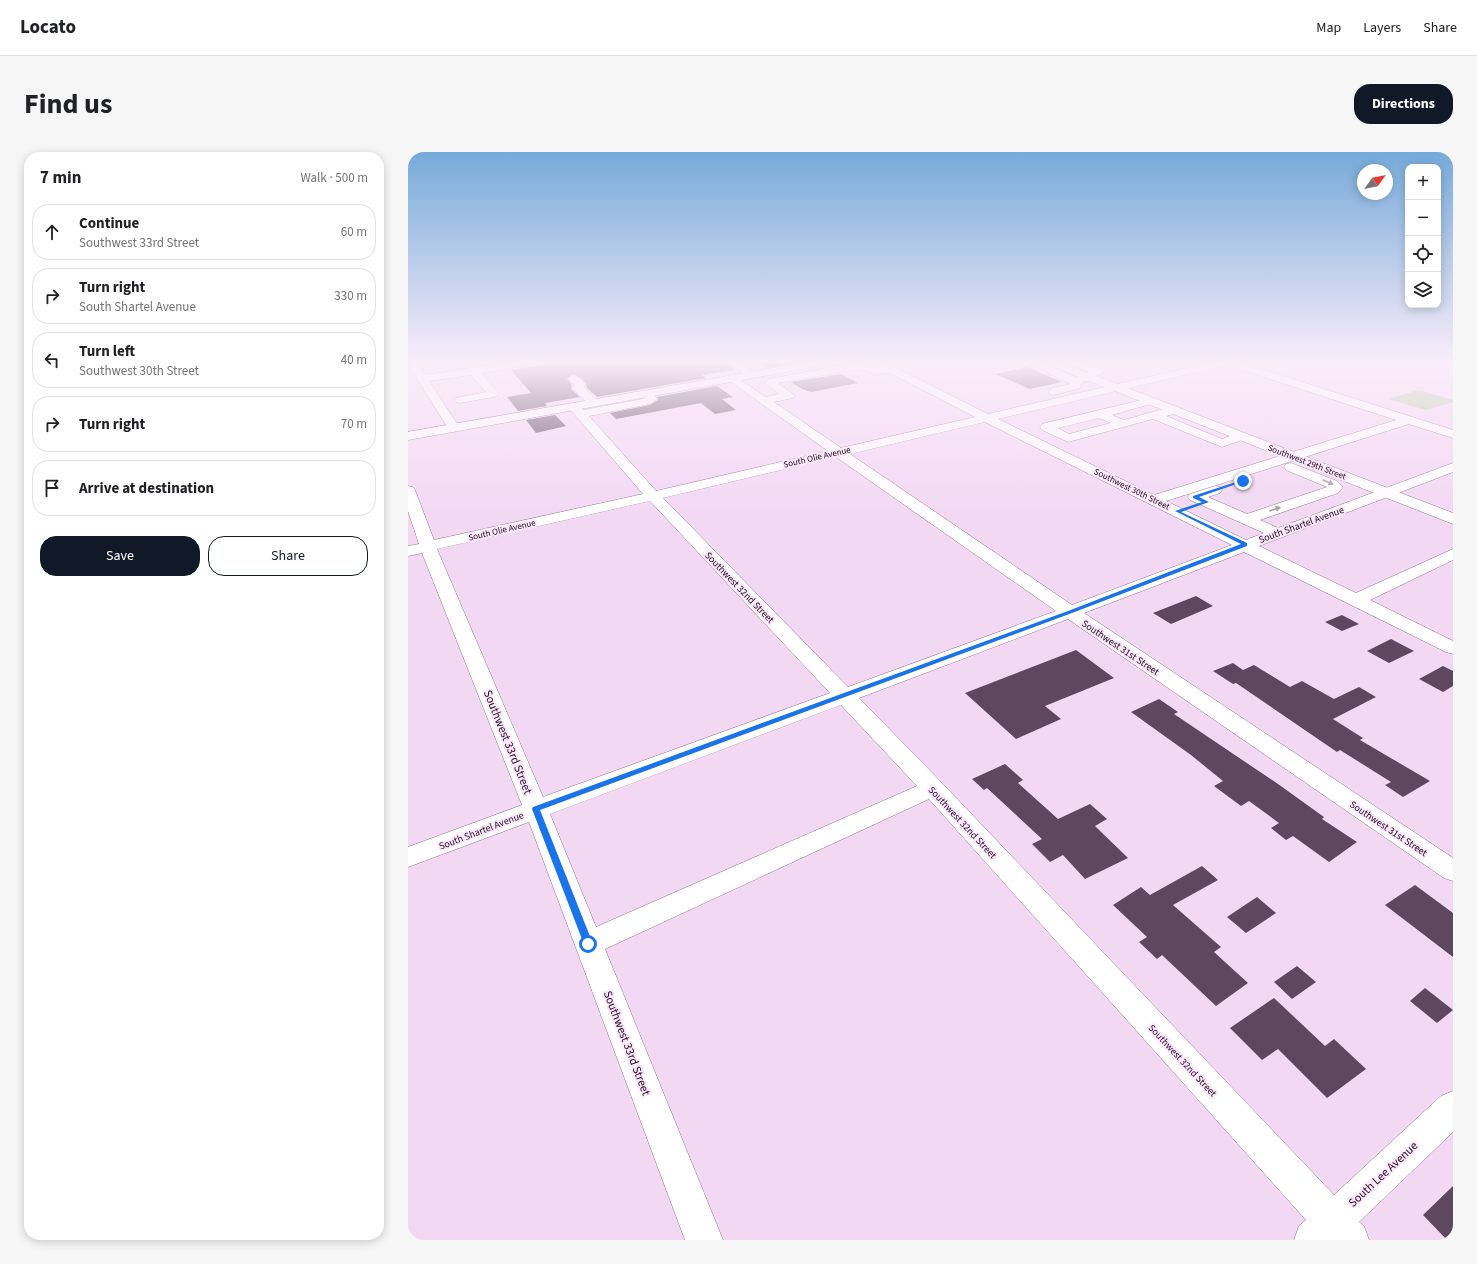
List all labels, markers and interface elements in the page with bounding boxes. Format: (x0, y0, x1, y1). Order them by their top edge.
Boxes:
text: Locato (20, 14, 76, 41)
text: Map (1316, 18, 1341, 38)
text: Layers (1363, 18, 1401, 38)
text: Share (1423, 18, 1457, 38)
text: Find us (24, 84, 112, 124)
button: Directions (1354, 84, 1453, 124)
north arrow (1357, 164, 1393, 200)
map controls (1405, 164, 1441, 308)
button: + (1405, 164, 1441, 200)
text: 7 min (40, 166, 81, 190)
text: Walk · 500 m (300, 169, 368, 187)
button: − (1405, 200, 1441, 236)
text: Continue (79, 213, 139, 234)
icon: ahead (41, 221, 63, 243)
text: 60 m (341, 223, 367, 241)
text: Southwest 33rd Street (79, 234, 199, 252)
button: locate (1405, 236, 1441, 272)
button: layers (1405, 272, 1441, 308)
text: Turn right (79, 277, 145, 298)
icon: right (41, 285, 63, 307)
text: 330 m (334, 287, 367, 305)
text: South Shartel Avenue (79, 298, 196, 316)
text: Turn left (79, 341, 135, 362)
icon: left (41, 349, 63, 371)
text: 40 m (341, 351, 367, 369)
text: Southwest 30th Street (79, 362, 199, 380)
icon: right (41, 413, 63, 435)
text: Turn right (79, 414, 145, 435)
text: 70 m (341, 415, 367, 433)
street label: Southwest 29th Street (1266, 442, 1348, 483)
street label: South Olie Avenue (782, 443, 853, 472)
street label: Southwest 30th Street (1092, 465, 1172, 514)
route end (1234, 472, 1252, 490)
icon: arrive (41, 477, 63, 499)
text: Arrive at destination (79, 478, 214, 499)
one-way arrow (1322, 479, 1333, 485)
street label: South Shartel Avenue (1257, 503, 1346, 547)
one-way arrow (1270, 506, 1282, 512)
street label: South Olie Avenue (467, 516, 538, 545)
button: Save (40, 536, 200, 576)
button: Share (208, 536, 368, 576)
street label: Southwest 32nd Street (701, 549, 778, 627)
street label: Southwest 31st Street (1079, 617, 1163, 679)
street label: Southwest 33rd Street (479, 688, 536, 797)
street label: Southwest 32nd Street (925, 783, 1000, 862)
street label: Southwest 31st Street (1347, 798, 1431, 860)
street label: South Shartel Avenue (437, 808, 526, 854)
route start (579, 935, 597, 953)
street label: Southwest 33rd Street (599, 988, 654, 1098)
street label: Southwest 32nd Street (1145, 1021, 1220, 1100)
street label: South Lee Avenue (1345, 1138, 1422, 1211)

